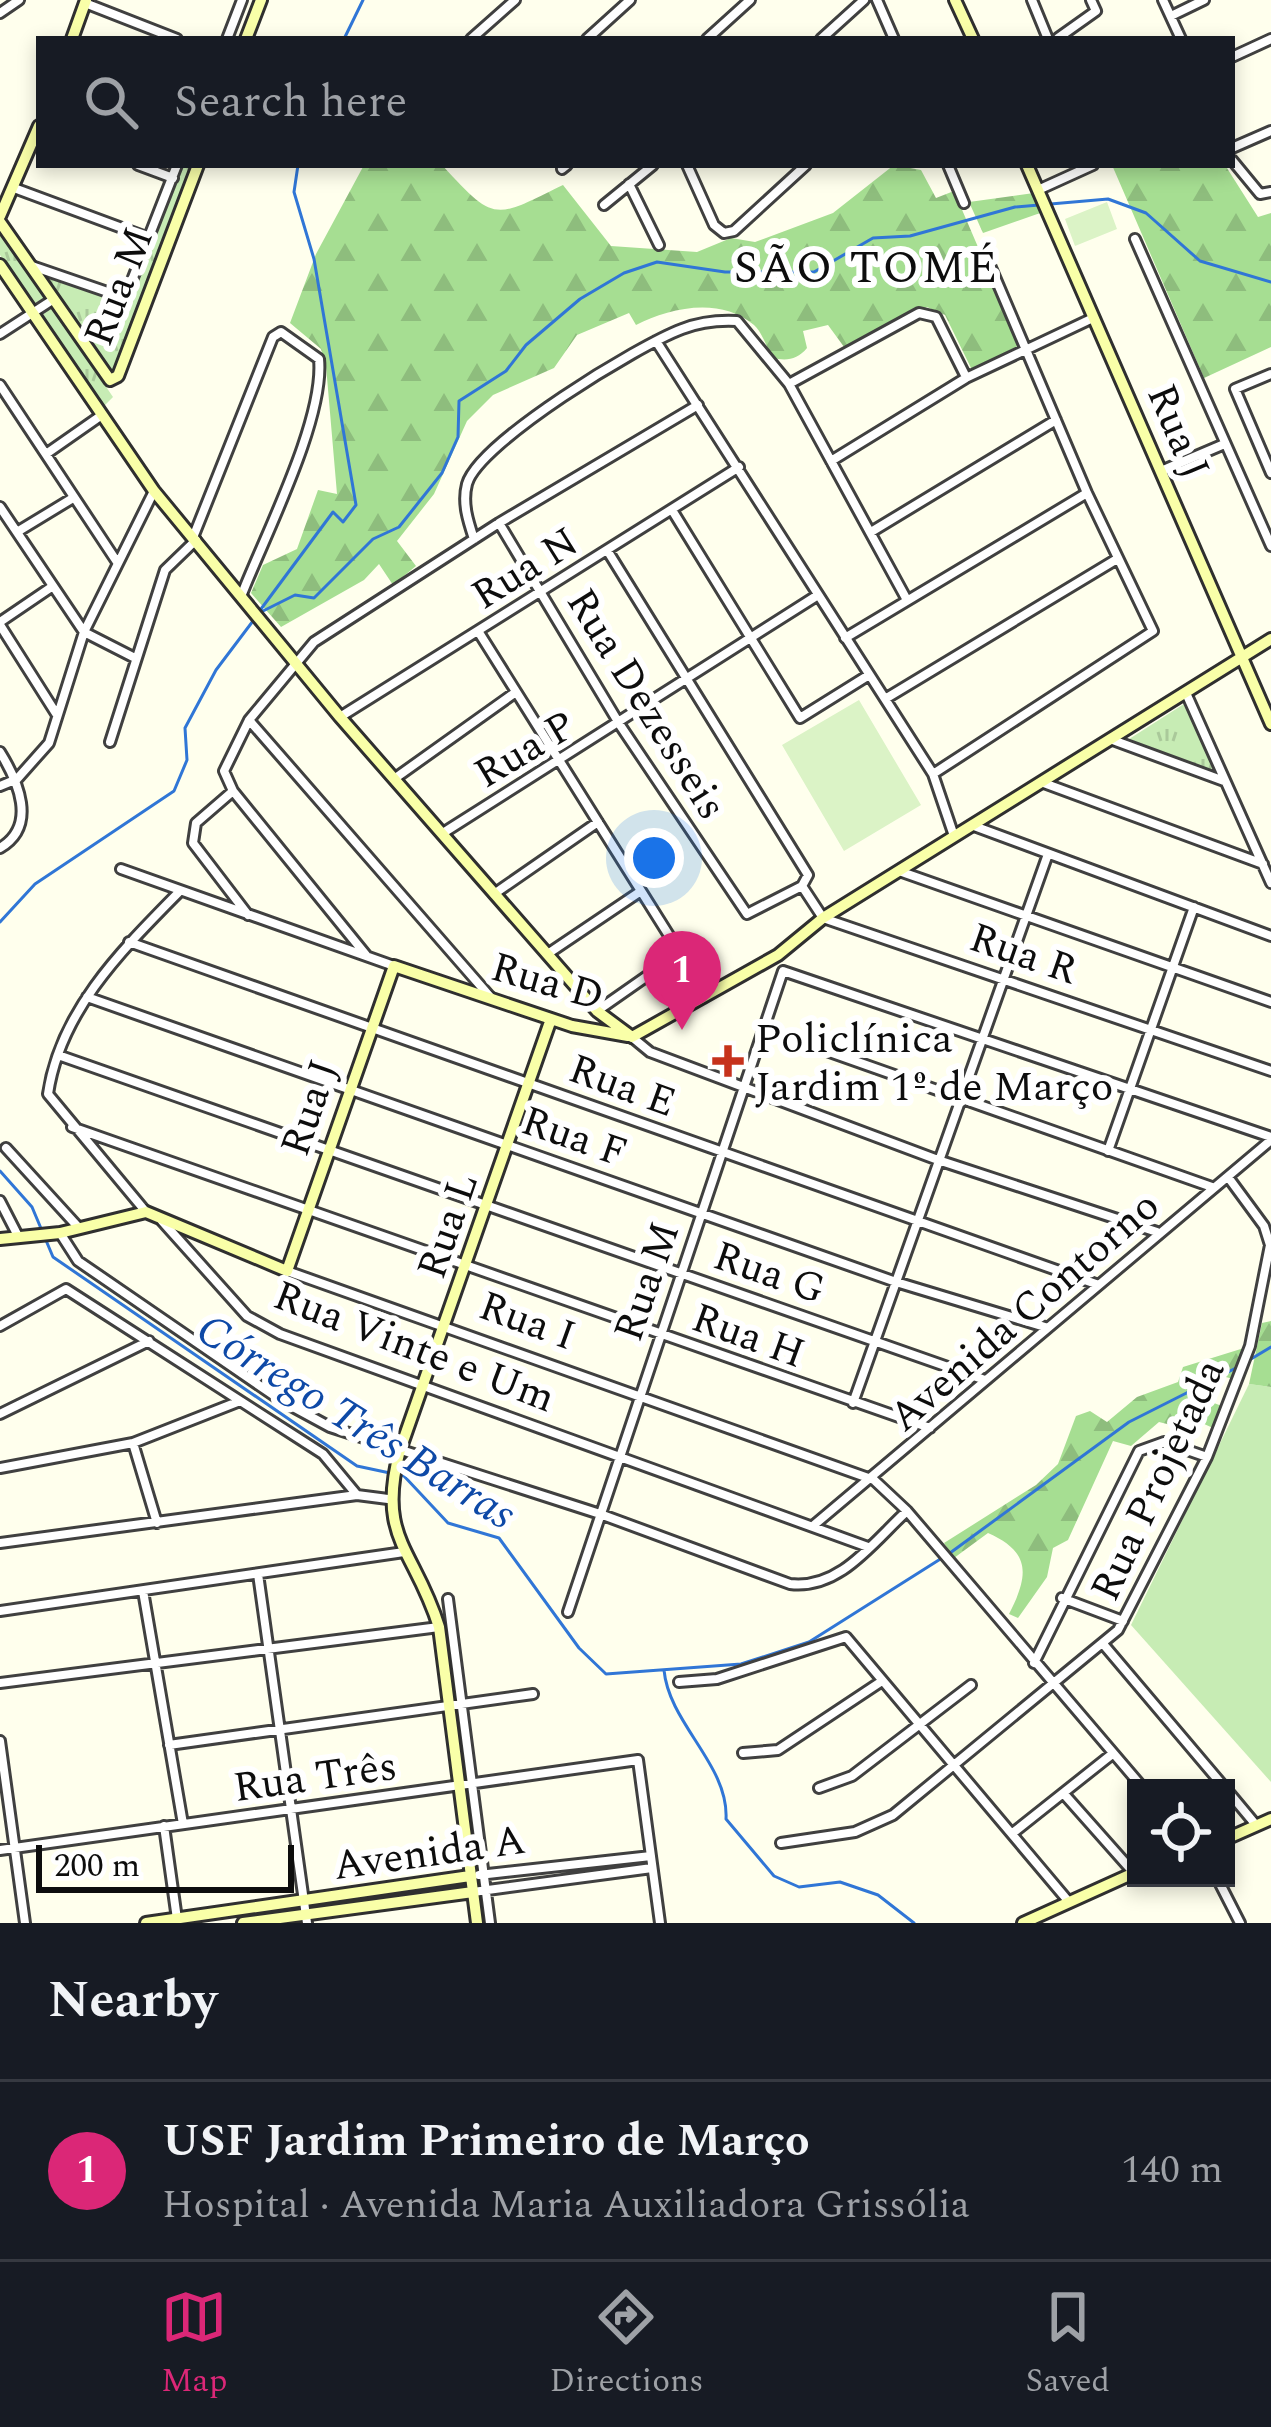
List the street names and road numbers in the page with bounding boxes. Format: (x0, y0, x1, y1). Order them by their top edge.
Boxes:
street label: Rua M (68, 218, 171, 355)
street label: Rua J (1129, 374, 1226, 490)
street label: Rua N (459, 512, 591, 627)
street label: Rua Dezesseis (550, 576, 742, 832)
street label: Rua P (462, 695, 588, 805)
street label: Rua R (961, 907, 1086, 1002)
street label: Rua D (483, 936, 611, 1029)
street label: Rua E (560, 1038, 684, 1135)
street label: Rua J (265, 1051, 356, 1165)
street label: Rua F (513, 1090, 636, 1185)
street label: Rua L (401, 1164, 496, 1288)
street label: Avenida Contorno (875, 1176, 1174, 1448)
street label: Rua M (598, 1214, 697, 1350)
street label: Rua G (705, 1225, 834, 1322)
street label: Rua Vinte e Um (264, 1265, 564, 1430)
street label: Rua I (470, 1275, 584, 1368)
street label: Rua H (683, 1287, 814, 1386)
street label: Rua Projetada (1075, 1348, 1242, 1612)
street label: Rua Três (229, 1735, 401, 1820)
street label: Avenida A (329, 1809, 530, 1898)

